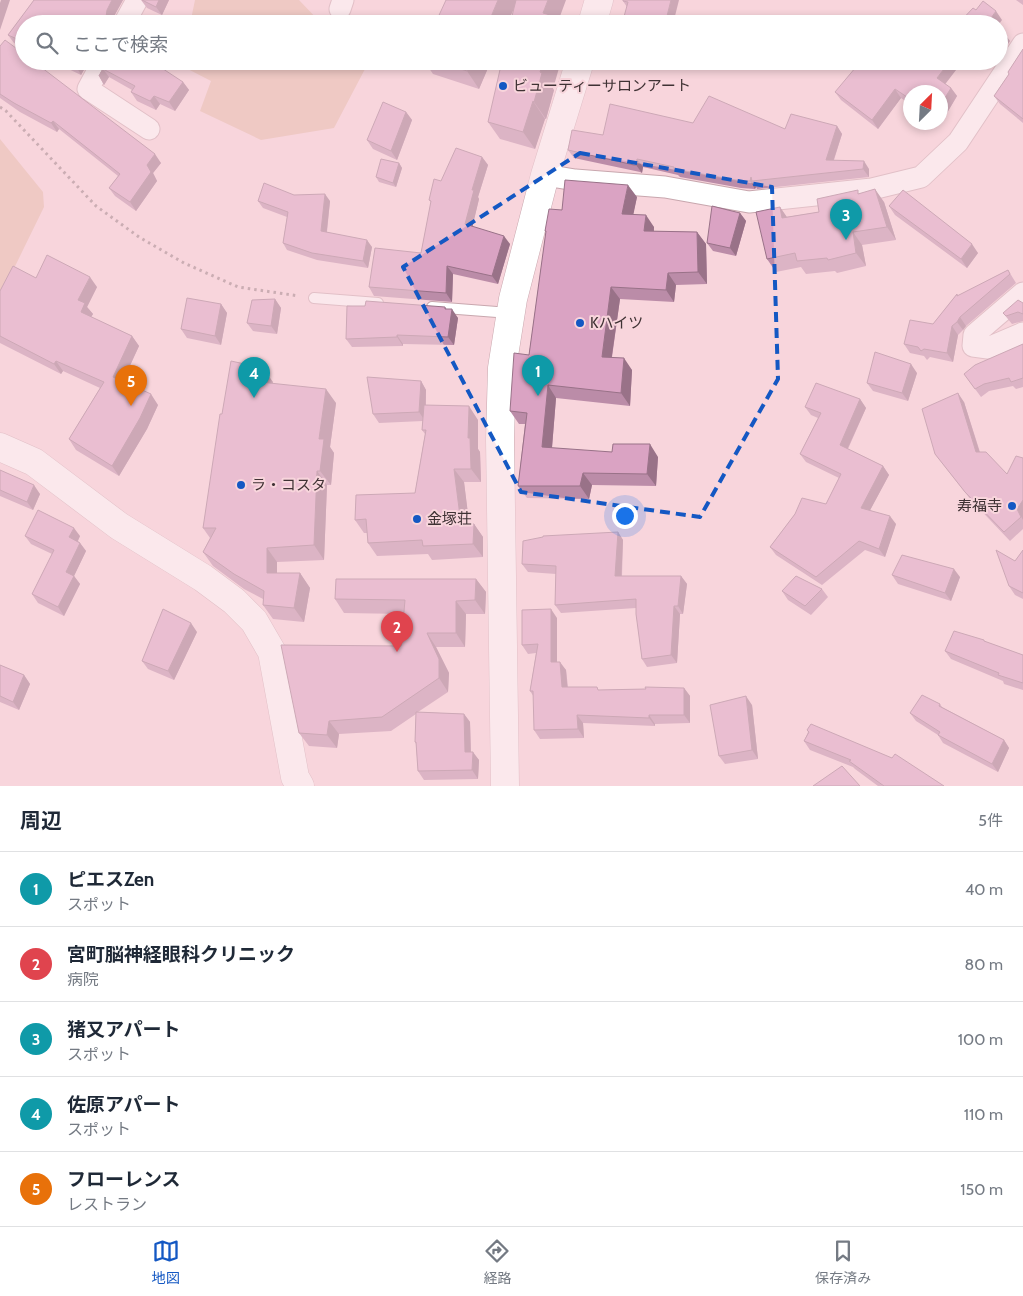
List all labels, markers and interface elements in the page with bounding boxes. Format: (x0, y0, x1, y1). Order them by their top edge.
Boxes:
search box (15, 15, 1008, 70)
icon: search (33, 29, 61, 57)
text: ここで検索 (73, 33, 168, 56)
place label: ビューティーサロンアート (513, 77, 691, 95)
marker: ビューティーサロンアート (497, 80, 509, 92)
north arrow (903, 85, 948, 130)
pin: 3 (830, 199, 862, 240)
place label: Kハイツ (590, 314, 643, 332)
marker: Kハイツ (574, 317, 586, 329)
pin: 1 (522, 355, 554, 396)
pin: 4 (238, 357, 270, 398)
pin: 5 (115, 365, 147, 406)
place label: ラ・コスタ (251, 476, 326, 494)
marker: ラ・コスタ (235, 479, 247, 491)
place label: 寿福寺 (957, 497, 1002, 515)
marker: 寿福寺 (1006, 500, 1018, 512)
your location (612, 503, 638, 529)
place label: 金塚荘 (427, 510, 472, 528)
marker: 金塚荘 (411, 513, 423, 525)
pin: 2 (381, 611, 413, 652)
text: 周辺 (20, 808, 62, 833)
text: 5件 (978, 811, 1003, 830)
text: ピエスZen (67, 868, 154, 891)
text: 1 (33, 880, 39, 899)
text: 40 m (965, 880, 1003, 899)
text: スポット (67, 895, 131, 914)
text: 宮町脳神経眼科クリニック (67, 943, 295, 966)
text: 2 (32, 955, 40, 974)
text: 80 m (965, 955, 1003, 974)
text: 病院 (67, 970, 99, 989)
text: 猪又アパート (67, 1018, 181, 1041)
text: 3 (32, 1030, 40, 1049)
text: 100 m (958, 1030, 1003, 1049)
text: スポット (67, 1045, 131, 1064)
text: 佐原アパート (67, 1093, 181, 1116)
text: 4 (31, 1105, 41, 1124)
text: 110 m (964, 1105, 1003, 1124)
text: スポット (67, 1120, 131, 1139)
text: フローレンス (67, 1168, 181, 1191)
text: 5 (32, 1180, 40, 1199)
text: 150 m (960, 1180, 1003, 1199)
text: レストラン (67, 1195, 147, 1214)
tab: 地図 (152, 1237, 180, 1287)
tab: 経路 (483, 1237, 511, 1287)
tab: 保存済み (815, 1237, 871, 1287)

